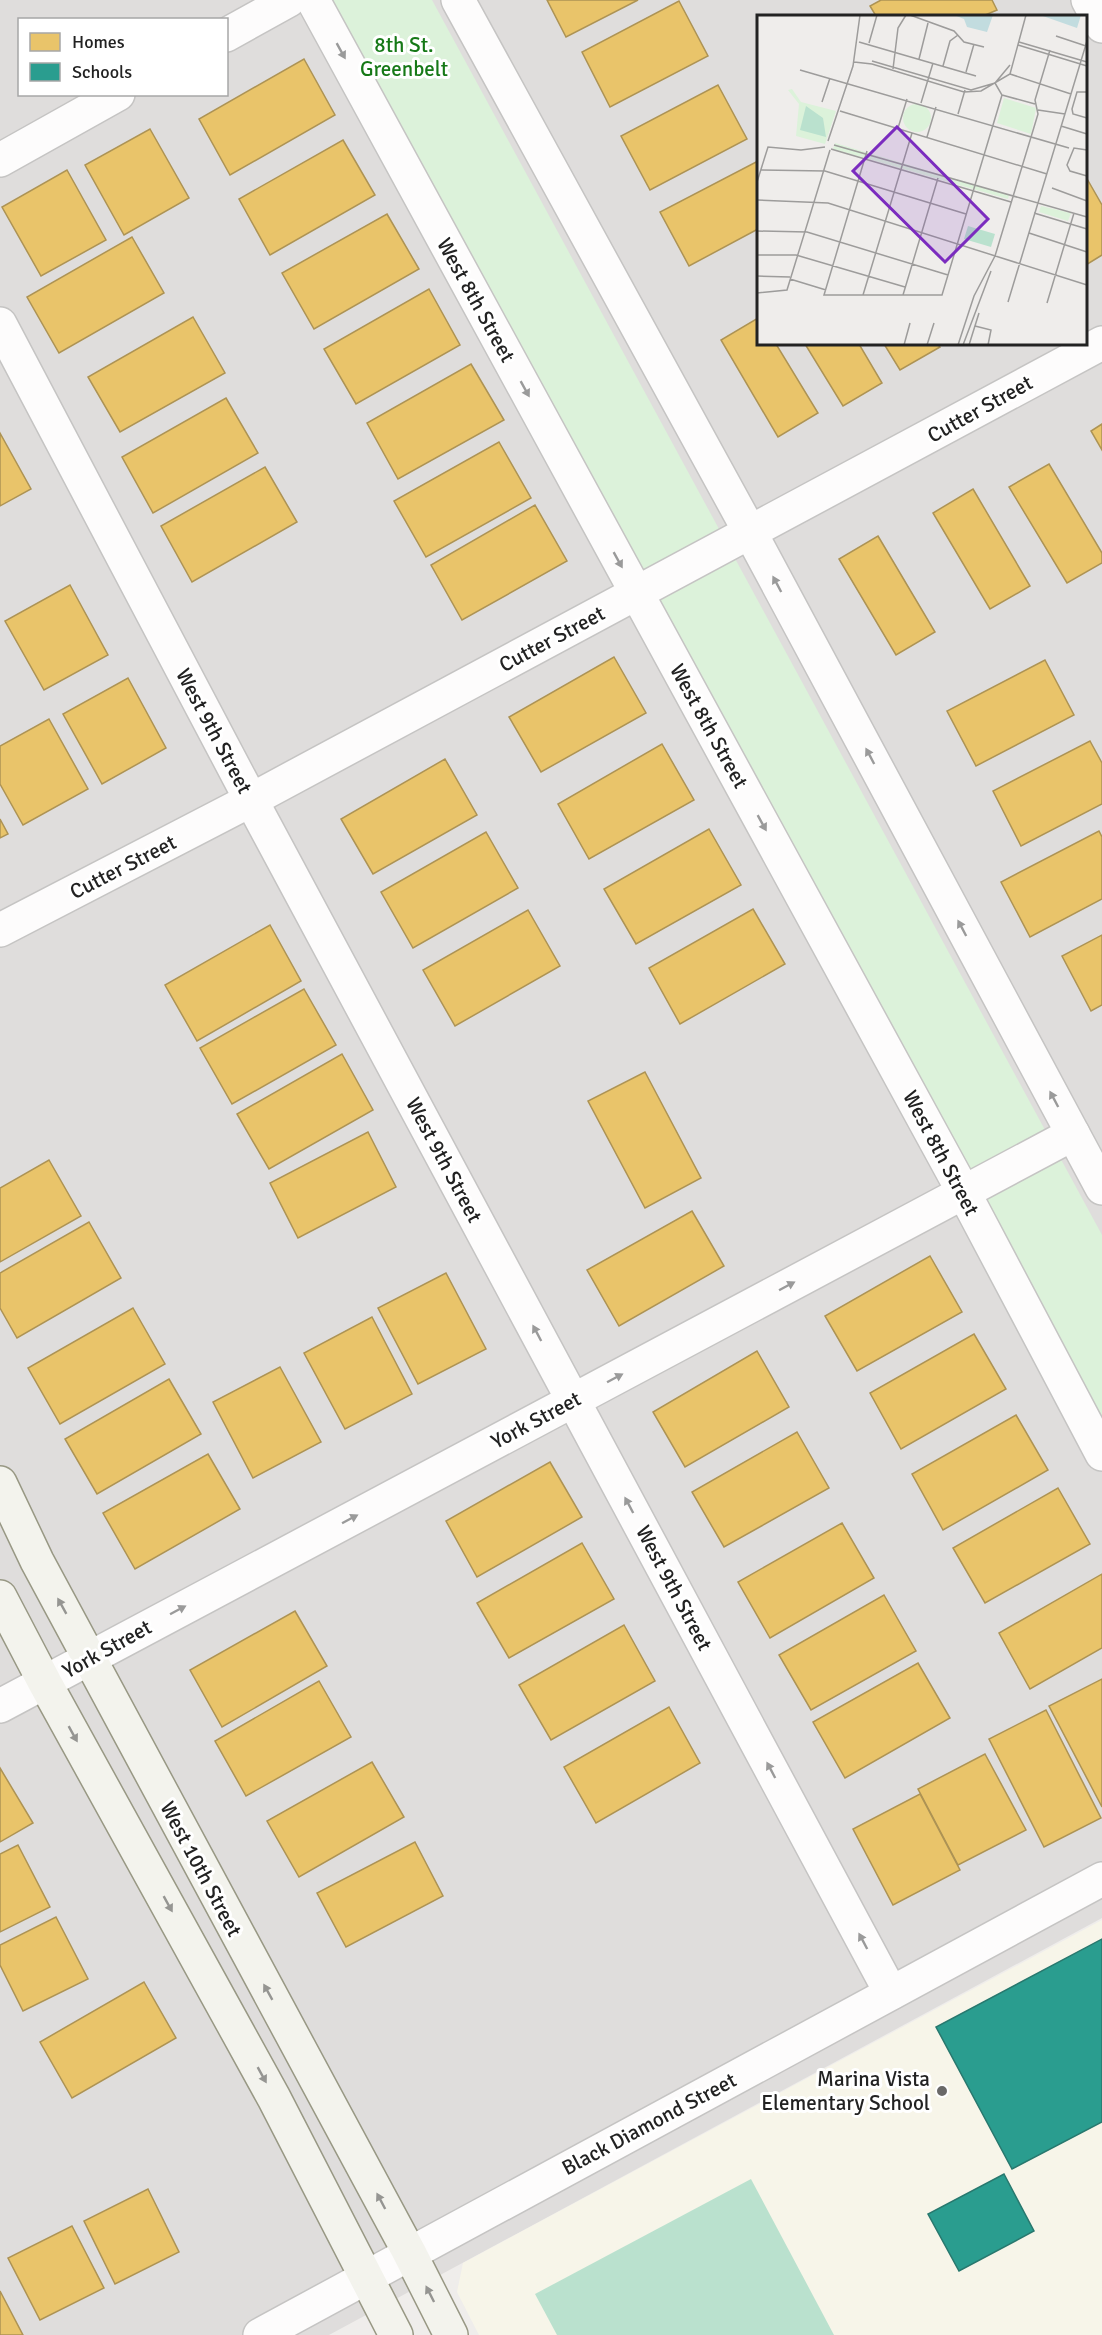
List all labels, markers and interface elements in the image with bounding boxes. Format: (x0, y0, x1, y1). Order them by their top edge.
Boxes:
inset map (757, 15, 1087, 345)
legend (18, 18, 228, 96)
text: Homes (72, 31, 125, 53)
park label: 8th St. Greenbelt (360, 32, 448, 82)
one-way arrow (336, 43, 346, 60)
text: Schools (72, 61, 132, 83)
street label: West 8th Street (431, 233, 521, 367)
street label: Cutter Street (923, 369, 1037, 449)
one-way arrow (520, 380, 530, 397)
one-way arrow (613, 552, 623, 569)
one-way arrow (772, 575, 782, 592)
street label: Cutter Street (495, 600, 609, 678)
street label: West 8th Street (664, 659, 754, 793)
street label: West 9th Street (170, 664, 258, 798)
one-way arrow (865, 747, 875, 764)
one-way arrow (757, 815, 767, 832)
street label: Cutter Street (65, 829, 181, 905)
one-way arrow (957, 919, 967, 936)
street label: West 8th Street (897, 1086, 985, 1220)
one-way arrow (1049, 1091, 1059, 1108)
street label: West 9th Street (400, 1093, 488, 1227)
one-way arrow (779, 1281, 796, 1291)
one-way arrow (532, 1325, 542, 1342)
one-way arrow (607, 1373, 624, 1383)
street label: York Street (487, 1386, 585, 1454)
one-way arrow (624, 1496, 634, 1513)
one-way arrow (342, 1514, 359, 1524)
street label: West 9th Street (630, 1521, 718, 1655)
one-way arrow (57, 1597, 67, 1614)
one-way arrow (170, 1605, 187, 1615)
street label: York Street (58, 1614, 156, 1684)
one-way arrow (68, 1726, 79, 1742)
one-way arrow (766, 1761, 776, 1778)
street label: West 10th Street (154, 1797, 248, 1941)
one-way arrow (163, 1896, 173, 1913)
one-way arrow (858, 1933, 868, 1950)
one-way arrow (263, 1984, 273, 2001)
place label: Marina Vista Elementary School (761, 2066, 930, 2116)
one-way arrow (257, 2067, 267, 2084)
street label: Black Diamond Street (557, 2067, 741, 2181)
marker: Marina Vista Elementary School (935, 2084, 949, 2098)
one-way arrow (376, 2192, 386, 2209)
one-way arrow (425, 2285, 435, 2302)

